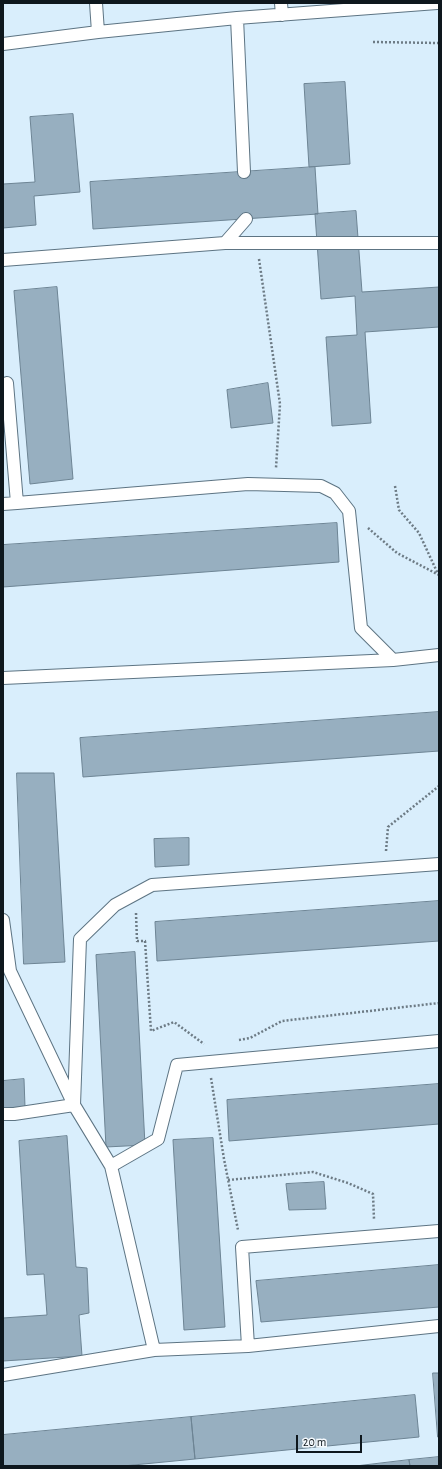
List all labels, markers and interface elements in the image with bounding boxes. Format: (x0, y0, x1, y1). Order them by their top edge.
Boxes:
scale bar (298, 1427, 364, 1453)
text: 20 m (303, 1436, 326, 1448)

